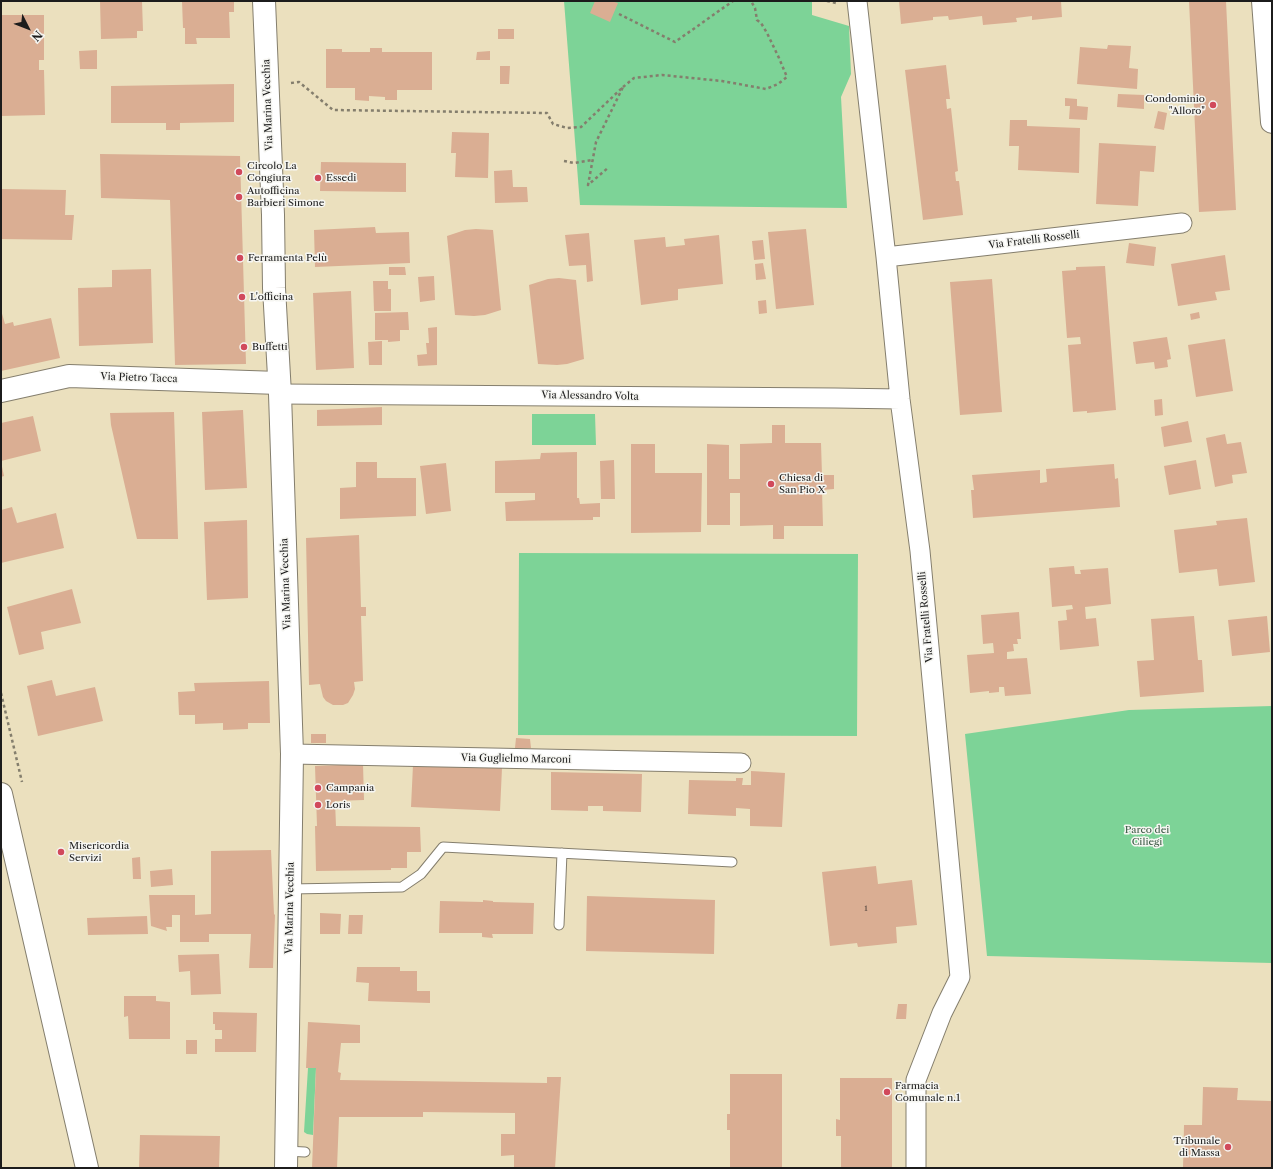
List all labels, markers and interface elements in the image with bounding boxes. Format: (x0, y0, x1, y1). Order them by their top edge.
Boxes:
north arrow (8, 8, 48, 48)
text: N (29, 28, 45, 44)
street label: Via Marina Vecchia (260, 59, 276, 151)
place label: Condominio "Alloro" (1145, 93, 1205, 116)
marker: Condominio "Alloro" (1208, 100, 1218, 110)
place label: Circolo La Congiura (247, 160, 297, 184)
marker: Circolo La Congiura (234, 167, 244, 177)
place label: Essedi (326, 172, 356, 184)
marker: Essedi (313, 173, 323, 183)
place label: Autofficina Barbieri Simone (247, 185, 324, 208)
marker: Autofficina Barbieri Simone (234, 192, 244, 202)
street label: Via Fratelli Rosselli (988, 228, 1080, 252)
place label: Ferramenta Pelù (248, 252, 327, 264)
marker: Ferramenta Pelù (235, 253, 245, 263)
place label: L'officina (250, 291, 293, 303)
marker: L'officina (237, 292, 247, 302)
place label: Buffetti (252, 341, 288, 353)
marker: Buffetti (239, 342, 249, 352)
street label: Via Pietro Tacca (100, 371, 178, 385)
street label: Via Alessandro Volta (541, 389, 639, 403)
place label: Chiesa di San Pio X (779, 472, 825, 496)
marker: Chiesa di San Pio X (766, 479, 776, 489)
street label: Via Marina Vecchia (278, 538, 294, 630)
street label: Via Fratelli Rosselli (916, 571, 936, 663)
street label: Via Guglielmo Marconi (461, 752, 571, 766)
place label: Campania (326, 782, 374, 794)
marker: Campania (313, 783, 323, 793)
place label: Loris (326, 799, 350, 811)
marker: Loris (313, 800, 323, 810)
park label: Parco dei Ciliegi (1125, 824, 1169, 848)
place label: Misericordia Servizi (69, 840, 129, 864)
marker: Misericordia Servizi (56, 847, 66, 857)
street label: Via Marina Vecchia (283, 862, 297, 954)
house number: 1 (864, 904, 868, 914)
place label: Farmacia Comunale n.1 (895, 1080, 960, 1104)
marker: Farmacia Comunale n.1 (882, 1087, 892, 1097)
place label: Tribunale di Massa (1174, 1135, 1220, 1158)
marker: Tribunale di Massa (1223, 1142, 1233, 1152)

